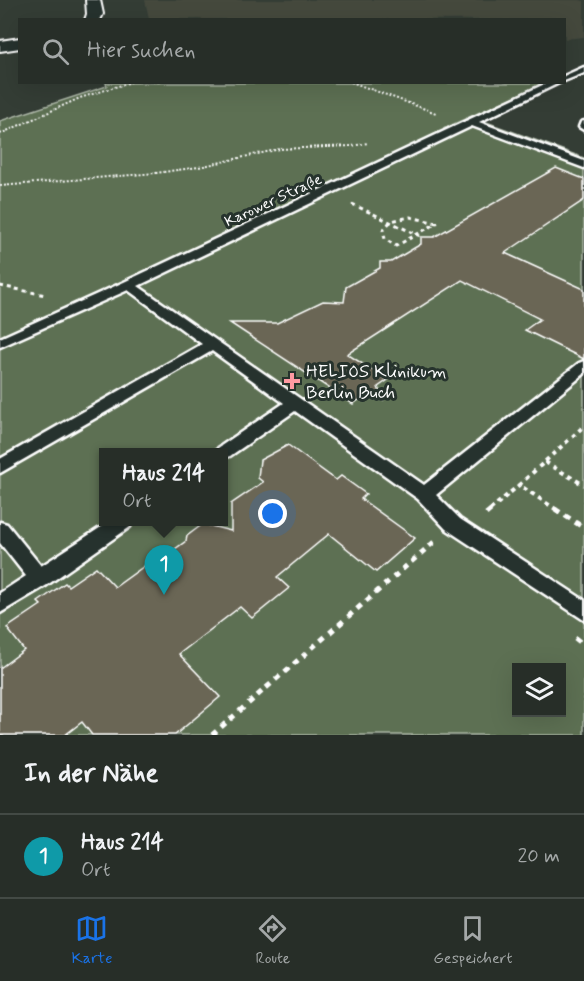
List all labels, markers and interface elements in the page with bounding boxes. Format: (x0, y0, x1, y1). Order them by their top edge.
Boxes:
search box (18, 18, 566, 84)
icon: search (39, 35, 72, 68)
text: Hier suchen (87, 37, 196, 65)
street label: Karower Straße (222, 170, 325, 232)
place label: HELIOS Klinikum Berlin Buch (306, 360, 446, 405)
marker: HELIOS Klinikum Berlin Buch (283, 372, 301, 390)
popup (99, 448, 228, 526)
text: Haus 214 (122, 460, 205, 488)
text: Ort (122, 488, 152, 515)
your location (258, 499, 287, 528)
pin: 1 (144, 546, 184, 595)
map controls (512, 663, 566, 717)
button: layers (512, 663, 566, 717)
text: In der Nähe (24, 757, 158, 791)
text: Haus 214 (81, 829, 164, 857)
text: 1 (39, 843, 48, 870)
text: 20 m (517, 843, 560, 870)
text: Ort (81, 857, 110, 884)
tab: Karte (71, 912, 112, 969)
tab: Route (255, 912, 290, 969)
tab: Gespeichert (433, 912, 512, 969)

